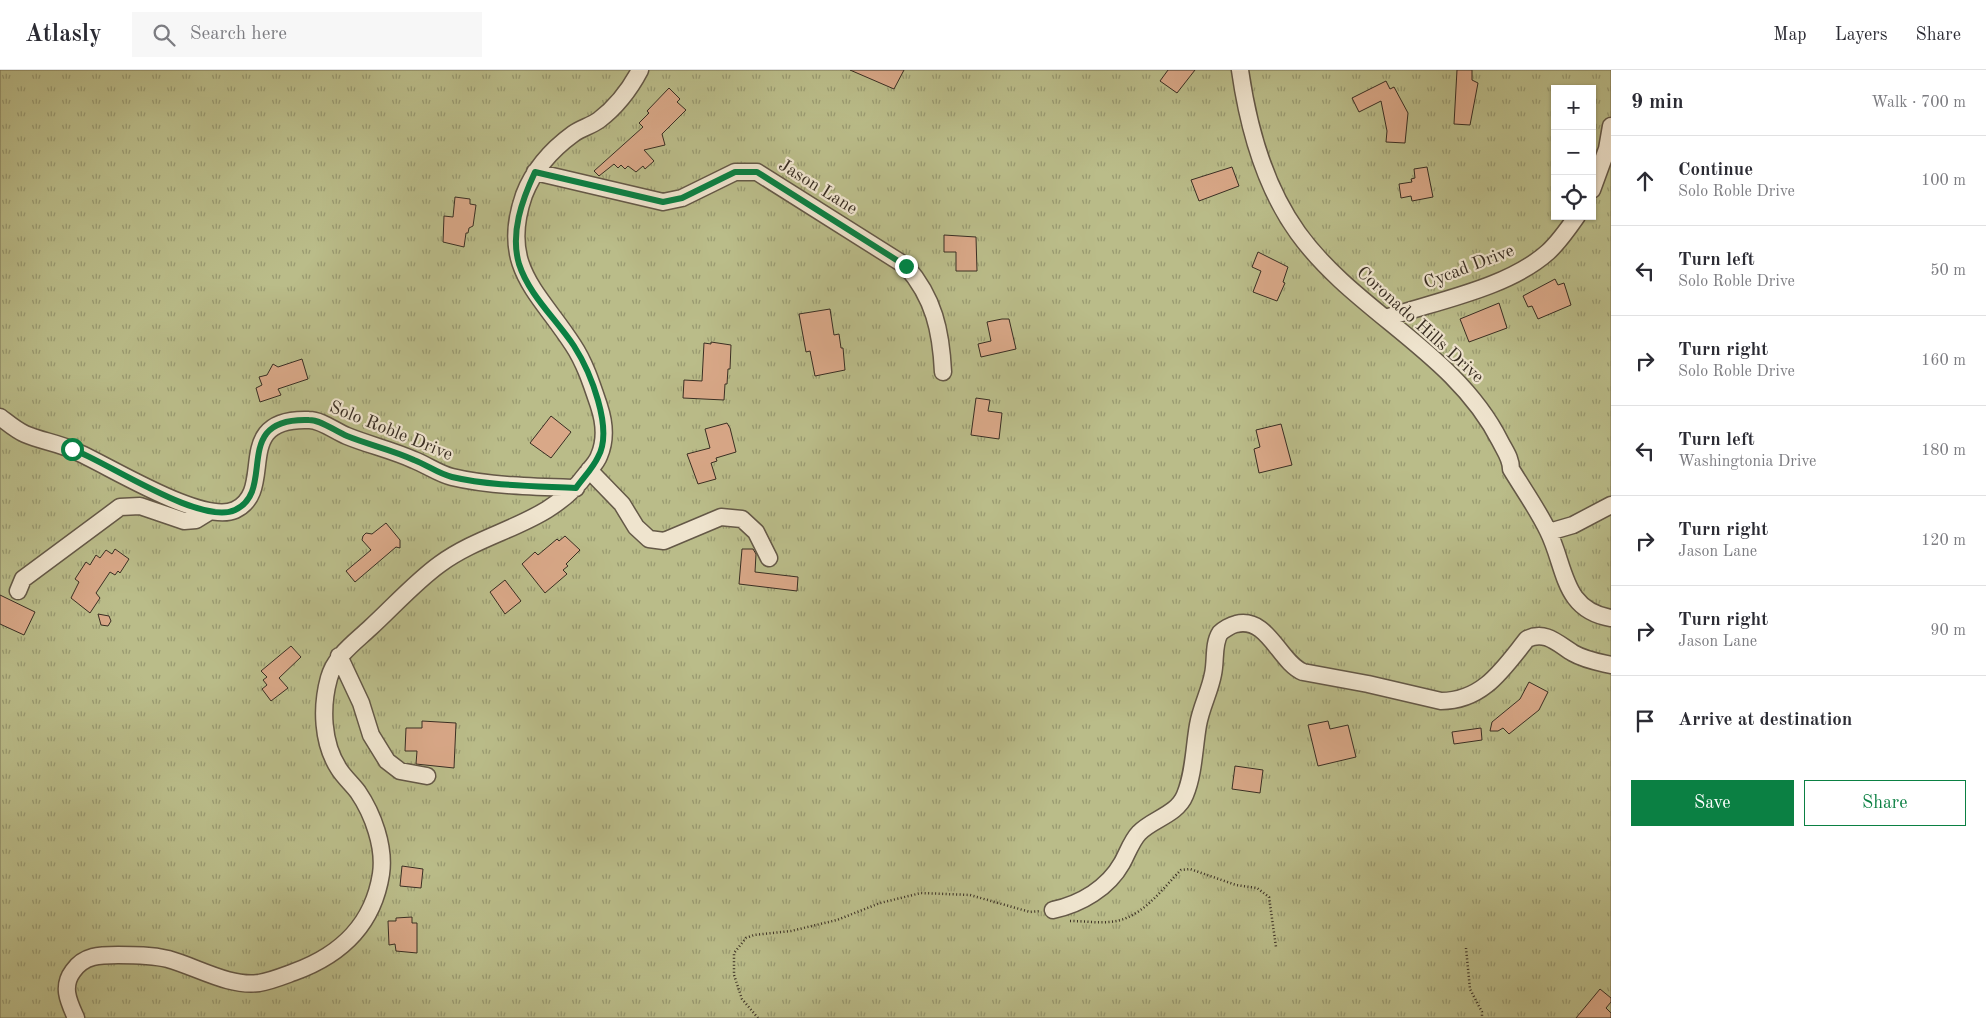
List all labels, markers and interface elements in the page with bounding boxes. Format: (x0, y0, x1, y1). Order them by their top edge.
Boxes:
search box (132, 12, 482, 57)
icon: search (150, 21, 178, 49)
text: Atlasly (25, 23, 102, 47)
text: Search here (190, 25, 287, 44)
text: Map (1773, 26, 1807, 44)
text: Layers (1835, 26, 1887, 44)
text: Share (1915, 26, 1961, 44)
map controls (1551, 85, 1596, 220)
button: + (1551, 85, 1596, 130)
text: 9 min (1631, 92, 1684, 113)
text: Walk · 700 m (1871, 95, 1966, 111)
button: − (1551, 130, 1596, 175)
street label: Jason Lane (775, 156, 861, 218)
text: Continue (1678, 161, 1753, 180)
icon: ahead (1631, 167, 1659, 195)
text: 100 m (1921, 173, 1966, 189)
button: locate (1551, 175, 1596, 220)
text: Solo Roble Drive (1678, 184, 1795, 200)
street label: Cycad Drive (1421, 242, 1517, 292)
text: Turn left (1678, 251, 1755, 270)
route end (895, 255, 918, 278)
icon: left (1631, 257, 1659, 285)
street label: Coronado Hills Drive (1353, 263, 1487, 387)
text: 50 m (1930, 263, 1966, 279)
text: Solo Roble Drive (1678, 274, 1795, 290)
text: Turn right (1678, 341, 1768, 360)
icon: right (1631, 347, 1659, 375)
text: 160 m (1921, 353, 1966, 369)
text: Solo Roble Drive (1678, 364, 1795, 380)
street label: Solo Roble Drive (327, 398, 455, 464)
text: Turn left (1678, 431, 1755, 450)
icon: left (1631, 437, 1659, 465)
route start (61, 438, 84, 461)
text: 180 m (1921, 443, 1966, 459)
text: Washingtonia Drive (1678, 454, 1816, 470)
text: Turn right (1678, 521, 1768, 540)
icon: right (1631, 527, 1659, 555)
text: 120 m (1921, 533, 1966, 549)
text: Jason Lane (1678, 544, 1757, 560)
text: Turn right (1678, 611, 1768, 630)
icon: right (1631, 617, 1659, 645)
text: 90 m (1930, 623, 1966, 639)
text: Jason Lane (1678, 634, 1757, 650)
icon: arrive (1631, 707, 1659, 735)
text: Arrive at destination (1678, 711, 1852, 730)
button: Save (1631, 780, 1794, 826)
button: Share (1804, 780, 1966, 826)

